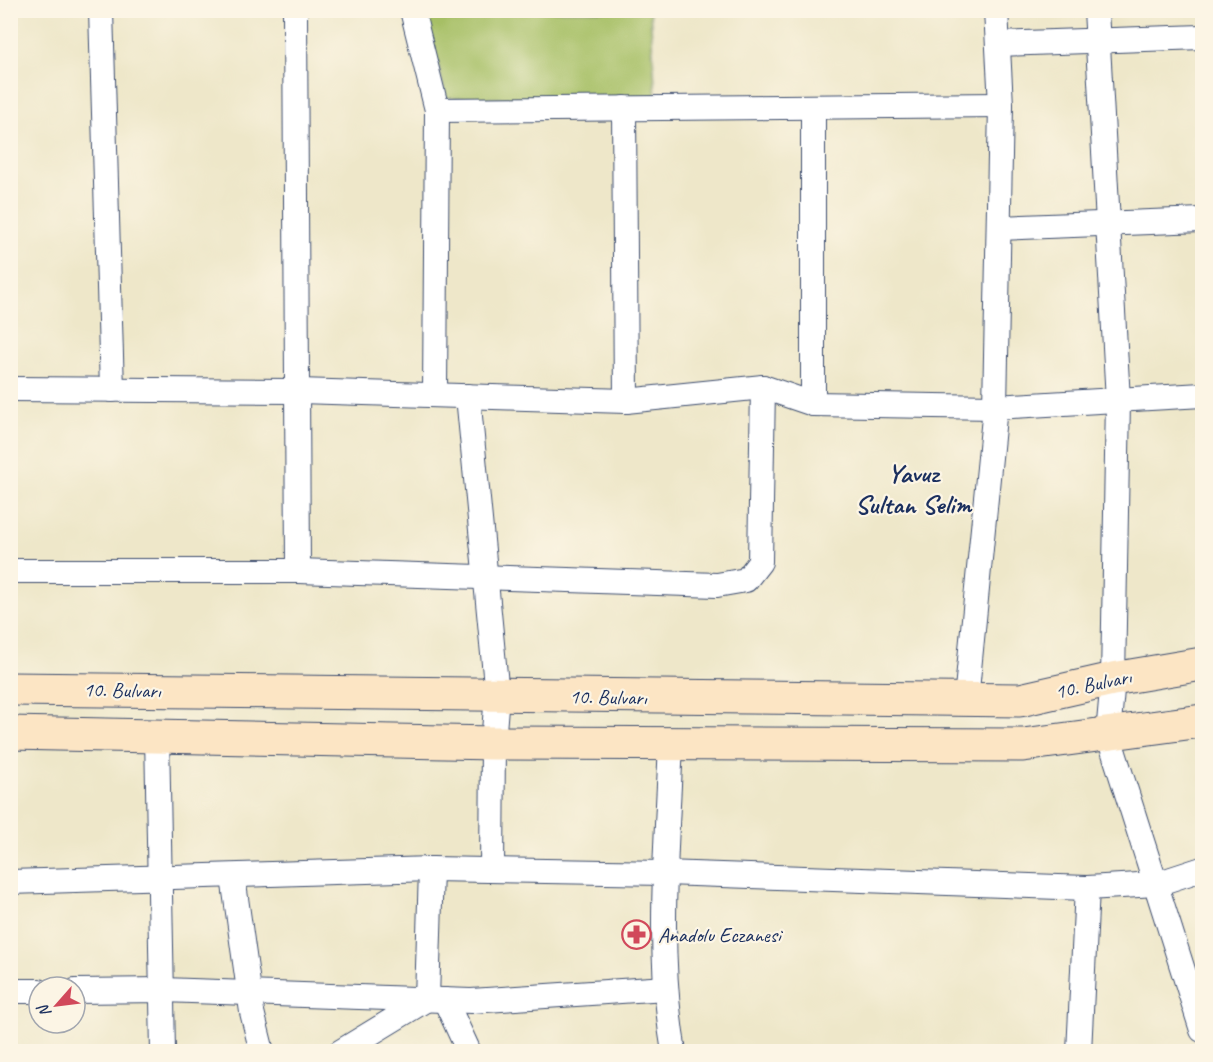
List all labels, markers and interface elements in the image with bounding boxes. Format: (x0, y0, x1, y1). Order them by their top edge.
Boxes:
district label: Yavuz Sultan Selim (855, 456, 972, 521)
street label: 10. Bulvarı (1052, 663, 1135, 705)
street label: 10. Bulvarı (83, 676, 162, 704)
street label: 10. Bulvarı (569, 683, 648, 711)
pharmacy icon: Anadolu Eczanesi (621, 919, 653, 951)
place label: Anadolu Eczanesi (658, 922, 784, 948)
north arrow (27, 975, 87, 1035)
text: N (32, 1000, 56, 1021)

